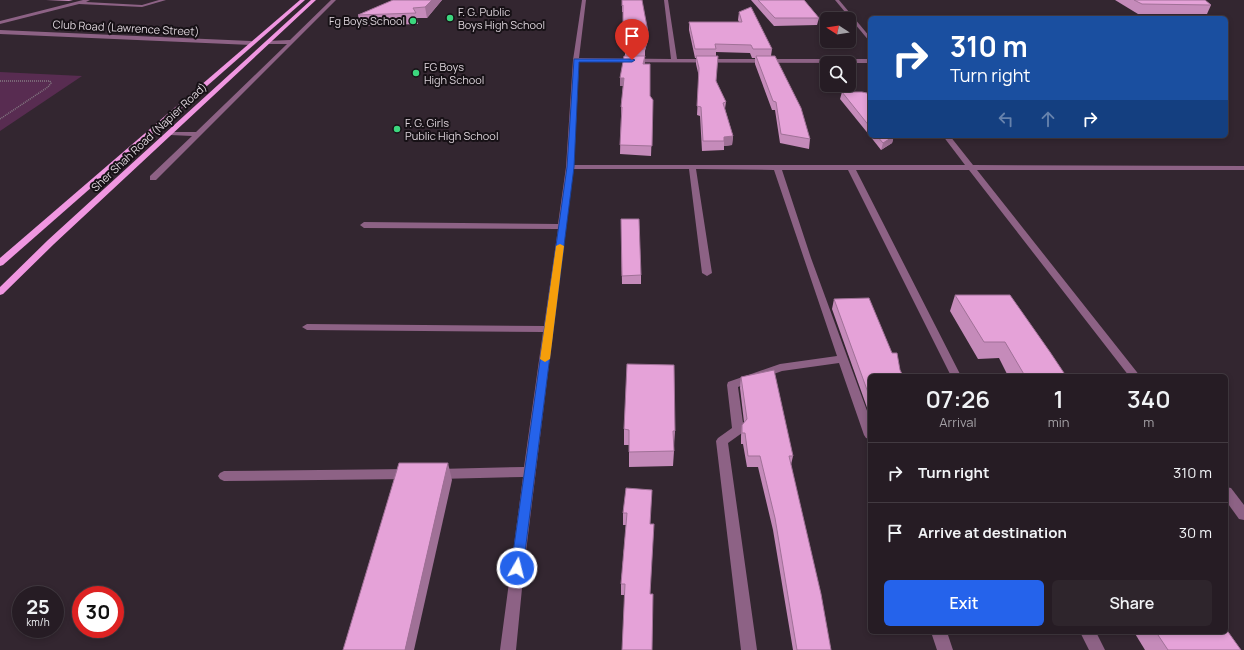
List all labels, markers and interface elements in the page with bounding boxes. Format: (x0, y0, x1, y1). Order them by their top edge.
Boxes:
place label: F. G. Public Boys High School (458, 4, 545, 32)
north arrow (820, 12, 856, 48)
map controls (820, 12, 856, 92)
place label: Fg Boys School (329, 13, 405, 28)
marker: F. G. Public Boys High School (445, 13, 455, 23)
street label: Club Road (Lawrence Street) (52, 16, 200, 39)
marker: Fg Boys School (408, 16, 418, 26)
pin (615, 19, 649, 60)
icon: arrive (621, 25, 643, 47)
text: 310 m (950, 27, 1028, 65)
icon: right (884, 32, 936, 84)
button: search (820, 56, 856, 92)
place label: FG Boys High School (424, 59, 484, 87)
text: Turn right (950, 63, 1031, 87)
marker: FG Boys High School (411, 68, 421, 78)
street label: Sher Shah Road (Napier Road) (88, 79, 210, 194)
icon: left (995, 108, 1017, 130)
icon: ahead (1037, 108, 1059, 130)
icon: right (1079, 108, 1101, 130)
place label: F. G. Girls Public High School (405, 115, 498, 143)
marker: F. G. Girls Public High School (392, 124, 402, 134)
text: 07:26 (925, 382, 990, 415)
text: 1 (1054, 382, 1064, 415)
text: 340 (1127, 382, 1171, 415)
text: Arrival (939, 413, 976, 431)
text: min (1048, 413, 1070, 431)
text: m (1143, 413, 1154, 431)
icon: right (884, 462, 906, 484)
text: Turn right (918, 462, 989, 483)
text: 310 m (1173, 462, 1212, 483)
icon: arrive (884, 522, 906, 544)
text: Arrive at destination (918, 522, 1067, 543)
text: 30 m (1179, 522, 1212, 543)
position arrow (496, 547, 538, 589)
button: Exit (884, 580, 1044, 626)
button: Share (1052, 580, 1212, 626)
speed limit sign: 30 (72, 586, 124, 638)
text: 25 (26, 593, 50, 620)
text: km/h (26, 615, 50, 629)

